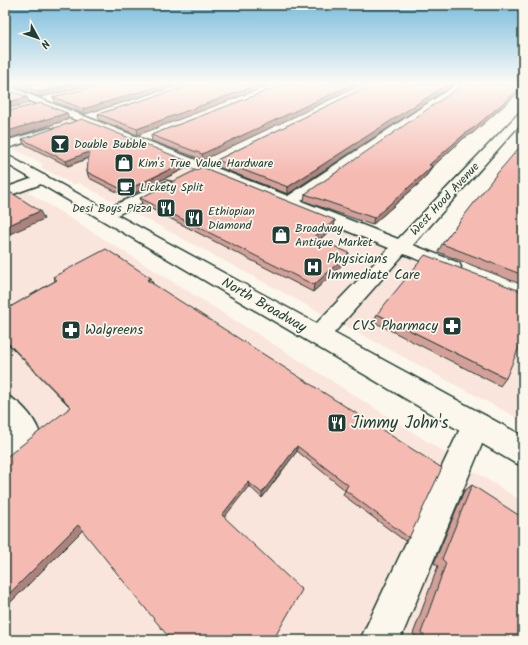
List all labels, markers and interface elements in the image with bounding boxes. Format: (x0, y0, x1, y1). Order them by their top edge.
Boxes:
north arrow (18, 18, 58, 58)
text: N (36, 35, 54, 52)
bar icon: Double Bubble (49, 133, 71, 155)
place label: Double Bubble (74, 135, 147, 154)
shop icon: Kim's True Value Hardware (113, 152, 135, 174)
place label: Kim's True Value Hardware (138, 154, 274, 173)
street label: West Hood Avenue (406, 158, 485, 240)
cafe icon: Lickety Split (115, 176, 137, 198)
place label: Lickety Split (140, 178, 204, 197)
restaurant icon: Desi Boys Pizza (155, 197, 177, 219)
place label: Desi Boys Pizza (72, 199, 152, 218)
place label: Ethiopian Diamond (208, 202, 255, 235)
restaurant icon: Ethiopian Diamond (183, 207, 205, 229)
place label: Broadway Antique Market (295, 219, 373, 252)
shop icon: Broadway Antique Market (270, 224, 292, 246)
place label: Physicians Immediate Care (327, 248, 421, 286)
hospital icon: Physicians Immediate Care (302, 256, 324, 278)
street label: North Broadway (217, 272, 311, 338)
place label: CVS Pharmacy (352, 315, 438, 337)
pharmacy icon: CVS Pharmacy (441, 315, 463, 337)
pharmacy icon: Walgreens (60, 319, 82, 341)
place label: Walgreens (85, 319, 143, 341)
place label: Jimmy John's (351, 410, 448, 437)
restaurant icon: Jimmy John's (326, 412, 348, 434)

